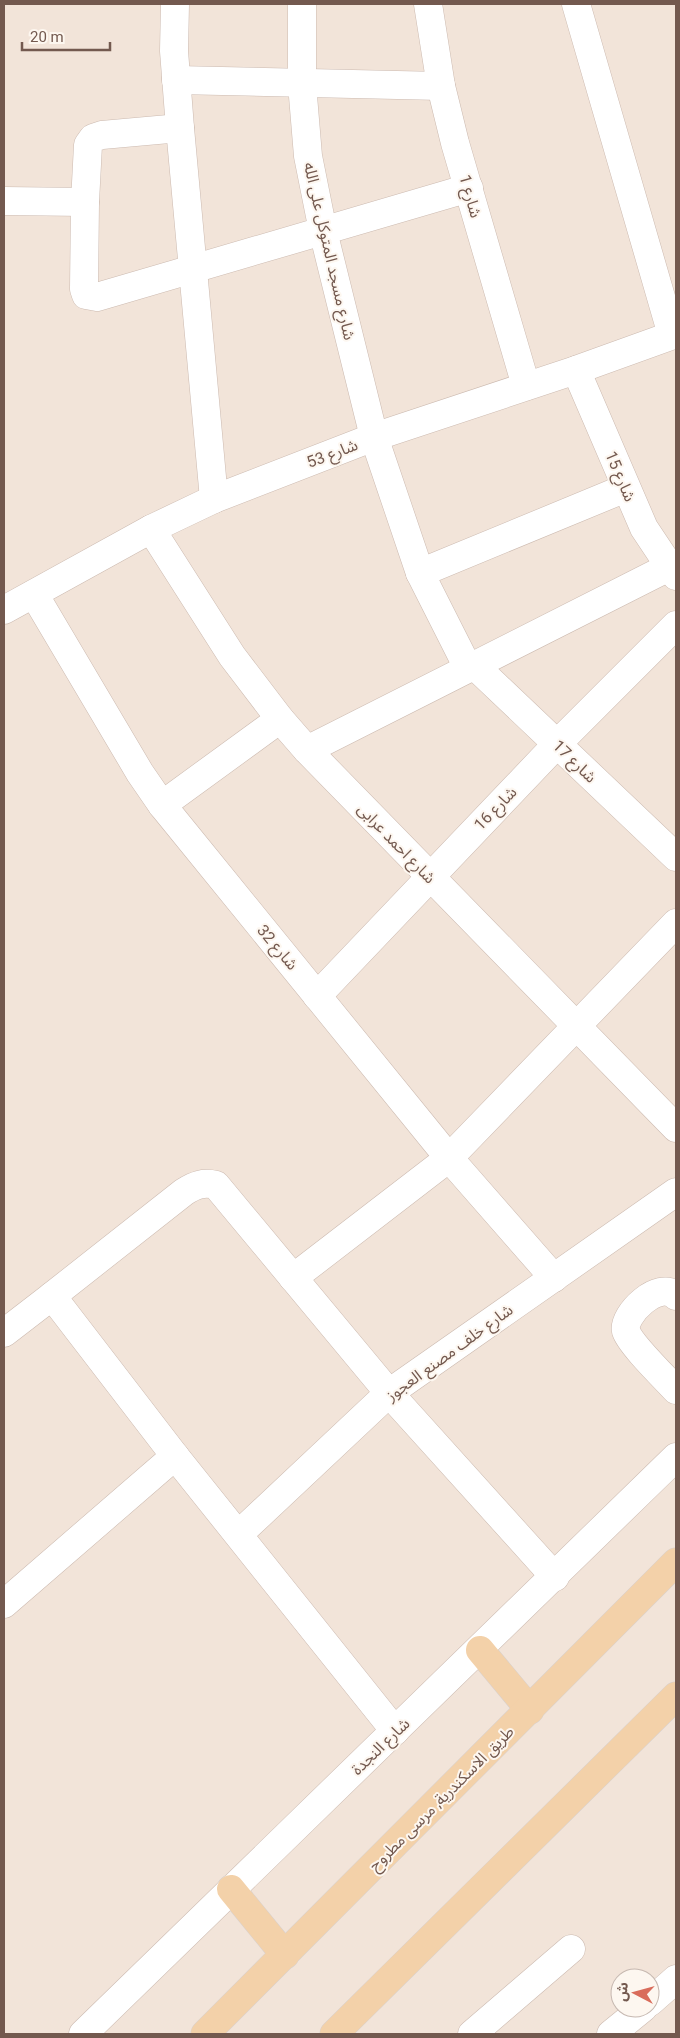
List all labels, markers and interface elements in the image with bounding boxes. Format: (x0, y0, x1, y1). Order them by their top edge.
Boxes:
scale bar (22, 20, 110, 52)
text: 20 m (30, 28, 64, 46)
street label: شارع مسجد المتوكل على الله (297, 160, 359, 343)
street label: شارع 1 (452, 172, 486, 221)
street label: شارع 53 (304, 435, 361, 475)
street label: شارع 15 (599, 448, 640, 506)
street label: شارع 17 (547, 736, 600, 789)
street label: شارع 16 (470, 783, 523, 836)
street label: شارع احمد عرابى (352, 799, 440, 889)
street label: شارع 32 (251, 921, 302, 976)
street label: شارع خلف مصنع العجوز (381, 1300, 518, 1408)
street label: شارع النجدة (347, 1714, 416, 1781)
street label: طريق الاسكندرية, مرسى مطروح (365, 1722, 520, 1877)
north arrow (610, 1968, 660, 2018)
text: ش (613, 1981, 631, 2002)

